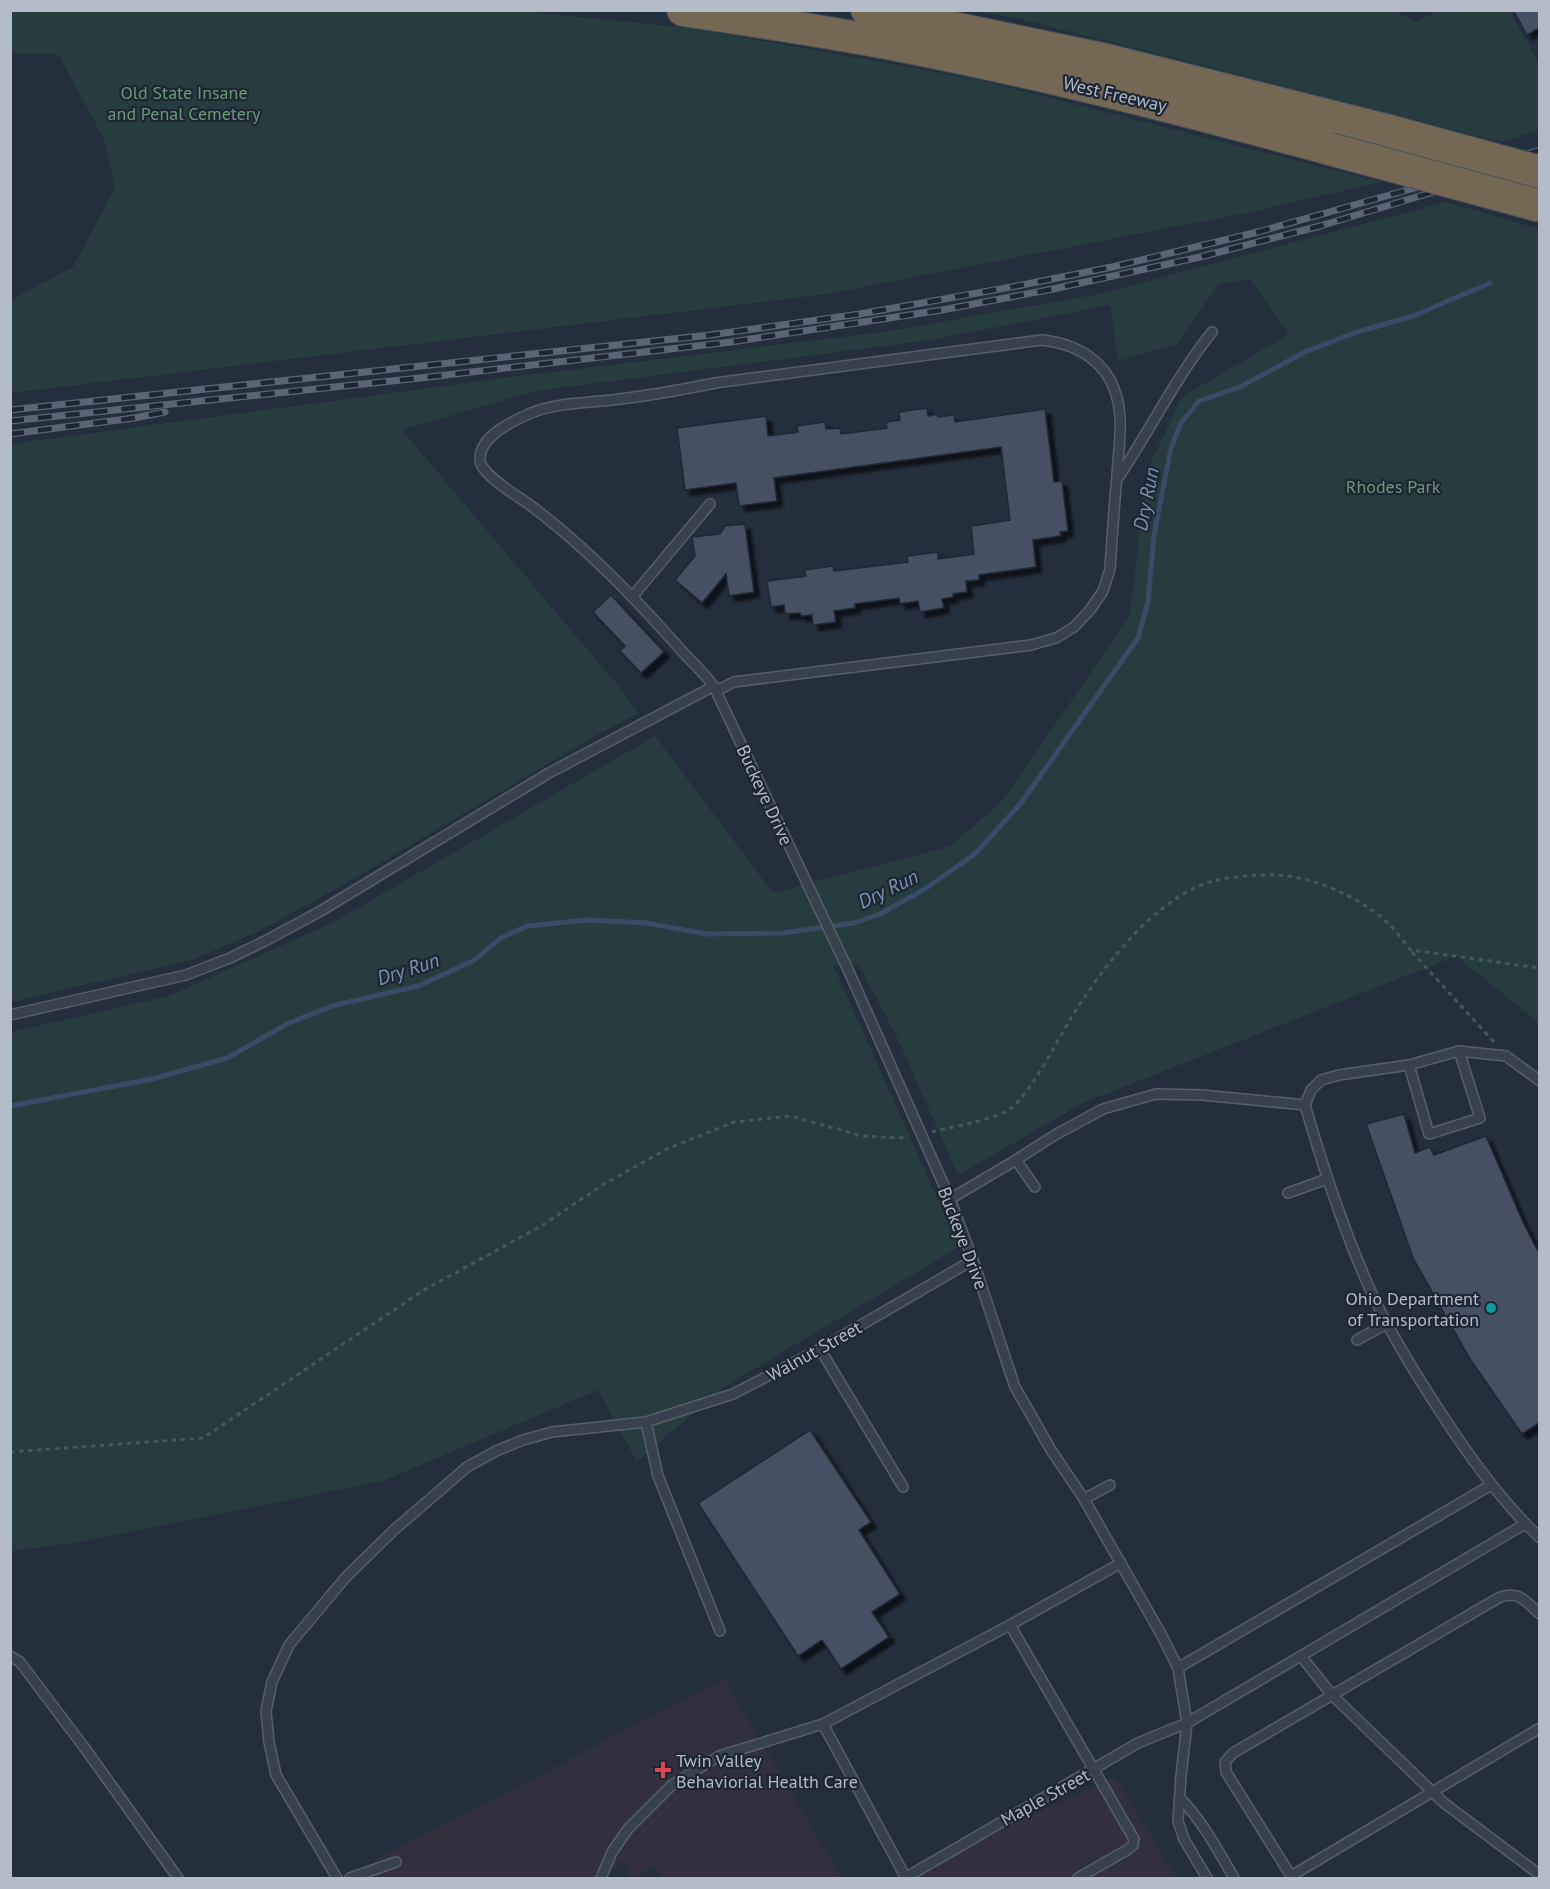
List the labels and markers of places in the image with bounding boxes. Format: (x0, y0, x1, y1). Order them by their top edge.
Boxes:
place label: Ohio Department of Transportation (1346, 1287, 1479, 1331)
marker: Ohio Department of Transportation (1484, 1301, 1498, 1315)
place label: Twin Valley Behaviorial Health Care (676, 1749, 858, 1793)
marker: Twin Valley Behaviorial Health Care (654, 1761, 672, 1779)

